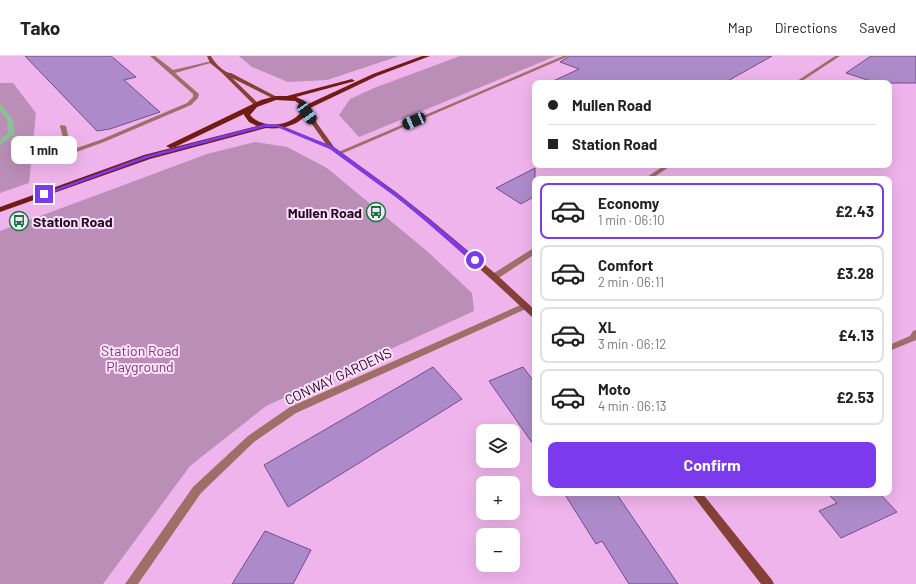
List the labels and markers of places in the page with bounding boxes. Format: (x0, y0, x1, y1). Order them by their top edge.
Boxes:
bus stop icon: Mullen Road (365, 201, 387, 223)
place label: Mullen Road (288, 204, 362, 221)
bus stop icon: Station Road (8, 210, 30, 232)
place label: Station Road (33, 213, 113, 230)

